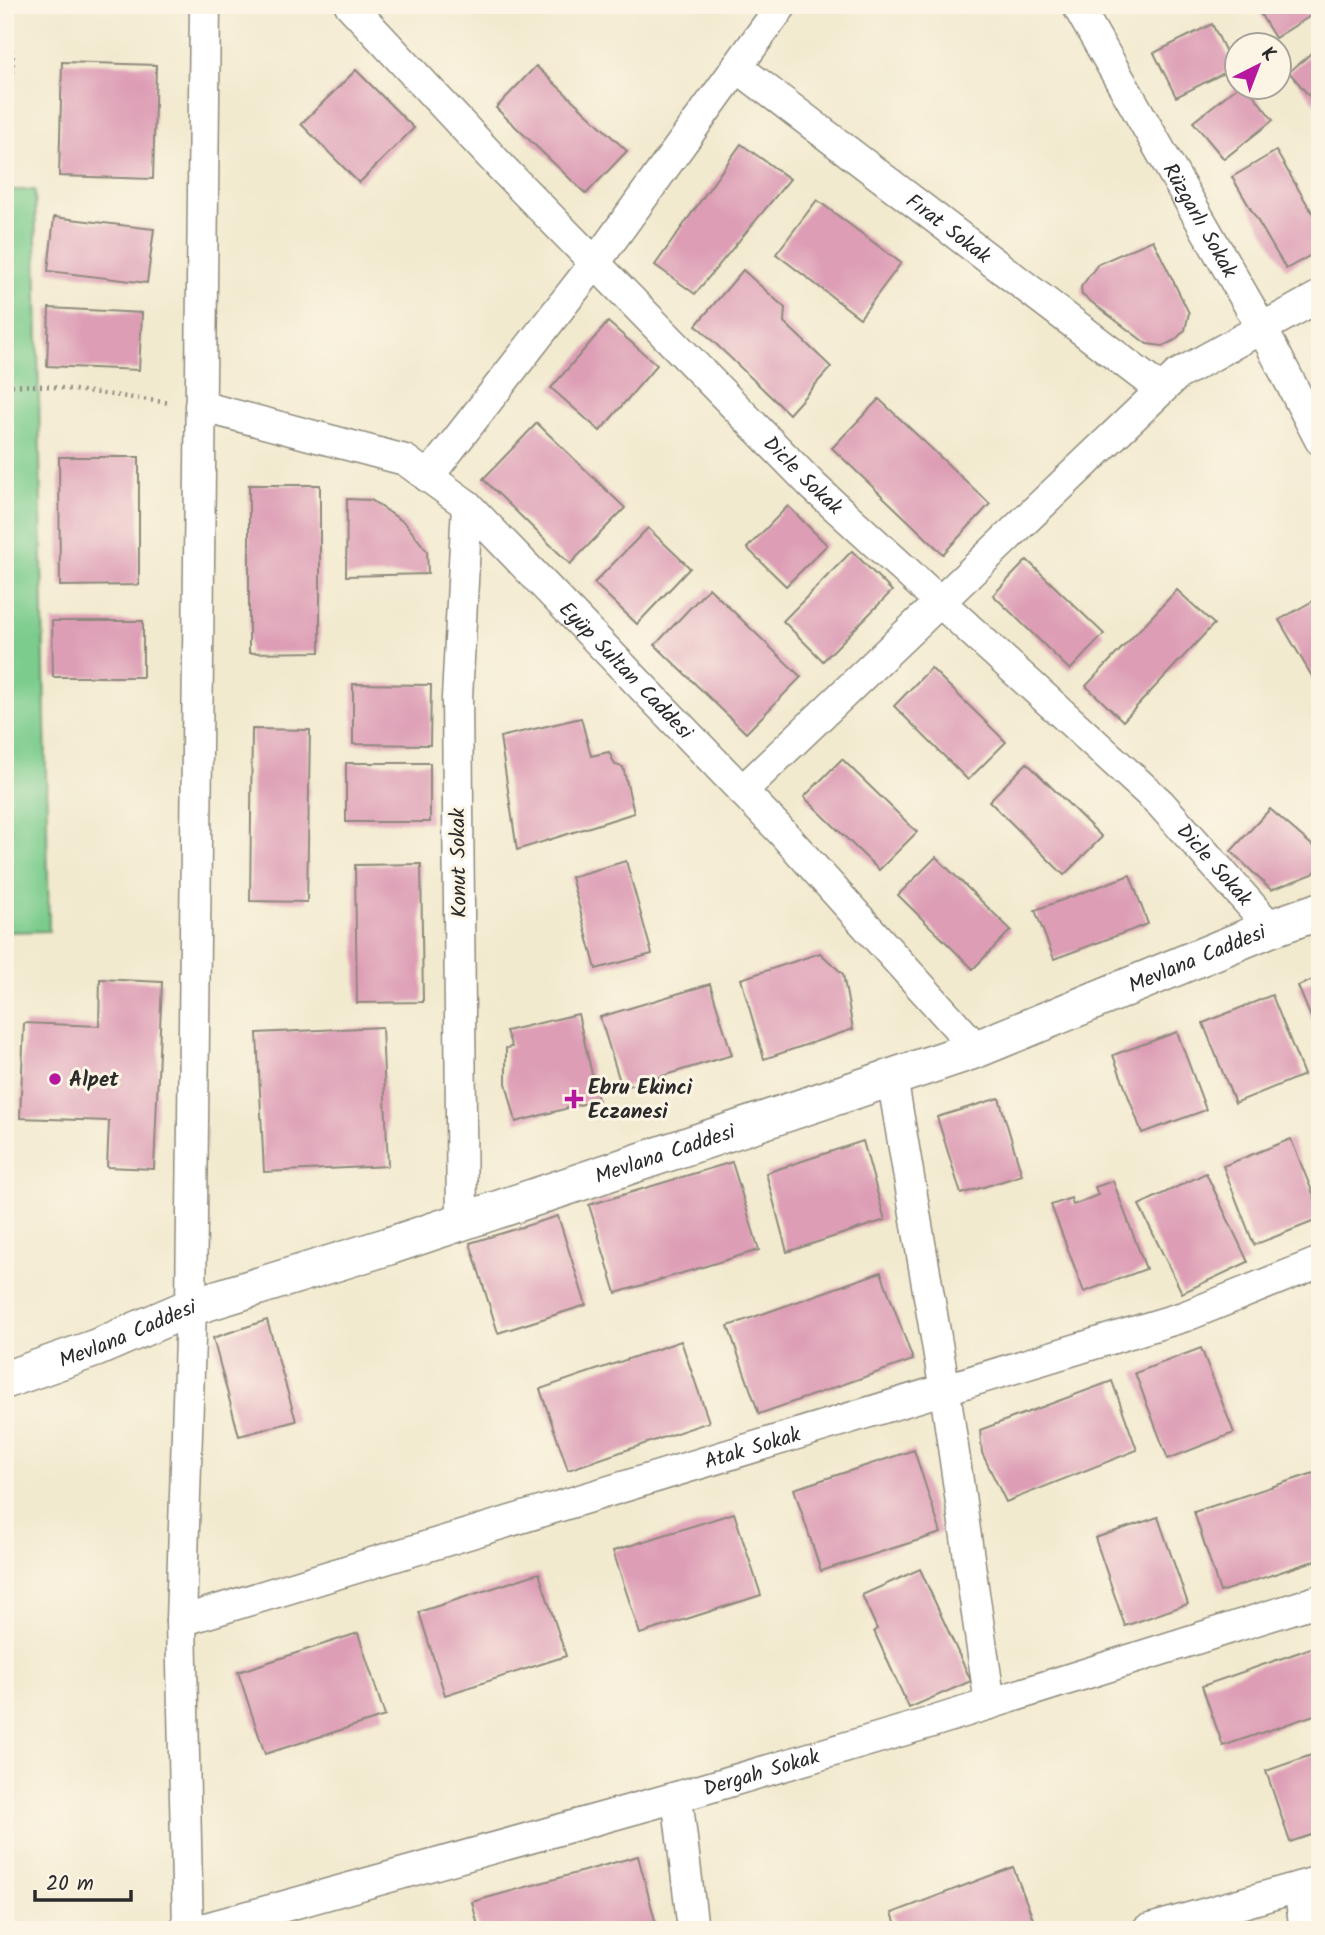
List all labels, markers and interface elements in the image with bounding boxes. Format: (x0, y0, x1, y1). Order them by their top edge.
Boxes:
north arrow (1224, 32, 1294, 102)
text: K (1254, 40, 1282, 70)
street label: Rüzgarlı Sokak (1153, 157, 1245, 285)
street label: Fırat Sokak (898, 186, 998, 273)
street label: Dicle Sokak (755, 429, 850, 524)
street label: Eyüp Sultan Caddesi (550, 594, 701, 749)
street label: Konut Sokak (442, 808, 477, 918)
street label: Dicle Sokak (1168, 817, 1260, 914)
street label: Mevlana Caddesi (1124, 916, 1272, 1003)
place label: Alpet (69, 1064, 119, 1097)
marker: Alpet (47, 1071, 63, 1087)
place label: Ebru Ekinci Eczanesi (588, 1072, 693, 1129)
marker: Ebru Ekinci Eczanesi (566, 1091, 582, 1107)
street label: Mevlana Caddesi (591, 1116, 741, 1194)
street label: Mevlana Caddesi (55, 1291, 201, 1378)
street label: Atak Sokak (700, 1419, 805, 1479)
street label: Dergah Sokak (700, 1741, 824, 1806)
scale bar (35, 1858, 131, 1902)
text: 20 m (46, 1868, 94, 1901)

